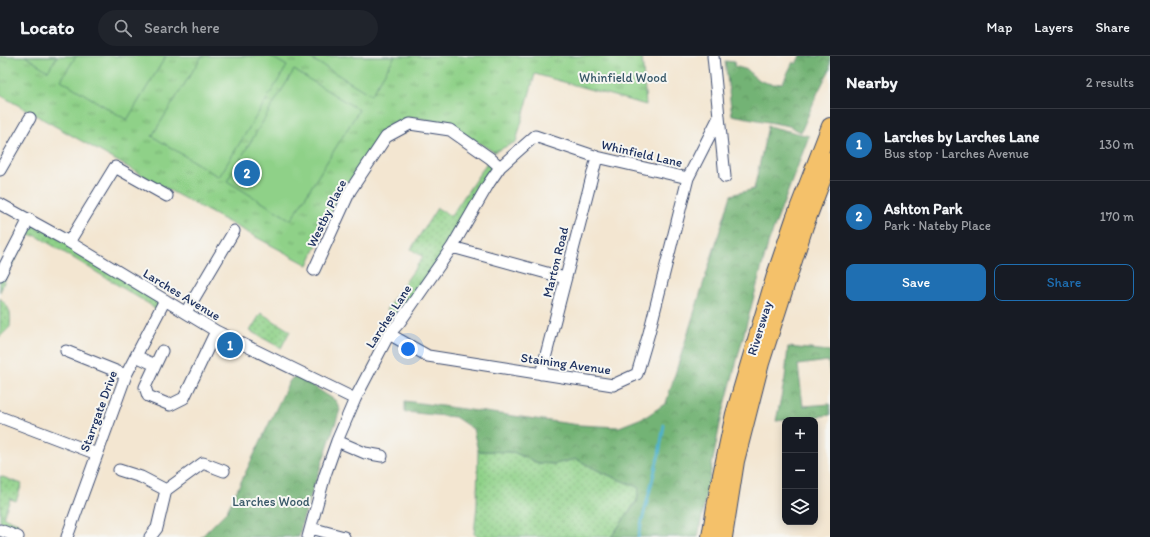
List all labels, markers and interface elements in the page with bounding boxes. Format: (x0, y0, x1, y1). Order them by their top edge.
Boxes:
search box (98, 10, 378, 46)
text: Locato (20, 16, 74, 39)
icon: search (112, 17, 134, 39)
text: Search here (144, 19, 220, 37)
text: Map (987, 19, 1012, 36)
text: Layers (1034, 19, 1073, 36)
text: Share (1095, 19, 1130, 36)
park label: Whinfield Wood (579, 70, 667, 85)
text: Nearby (846, 72, 898, 92)
text: 2 results (1086, 75, 1134, 90)
text: Larches by Larches Lane (884, 128, 1039, 146)
street label: Whinfield Lane (600, 137, 684, 170)
text: 1 (856, 137, 862, 152)
text: 130 m (1099, 137, 1134, 152)
text: Bus stop · Larches Avenue (884, 146, 1029, 161)
pin: 2 (234, 158, 260, 188)
street label: Westby Place (304, 177, 349, 250)
text: Ashton Park (884, 200, 962, 218)
text: 2 (856, 209, 862, 224)
text: 170 m (1100, 209, 1134, 224)
text: Park · Nateby Place (884, 218, 991, 233)
street label: Marton Road (539, 225, 572, 299)
button: Save (846, 264, 986, 301)
button: Share (994, 264, 1134, 301)
street label: Larches Avenue (140, 265, 223, 323)
street label: Larches Lane (362, 282, 414, 351)
street label: Riversway (744, 299, 775, 357)
pin: 1 (217, 330, 243, 360)
your location (398, 339, 418, 359)
street label: Staining Avenue (520, 350, 612, 377)
street label: Starrgate Drive (77, 368, 120, 454)
map controls (782, 417, 818, 525)
button: + (782, 417, 818, 453)
button: − (782, 453, 818, 489)
button: layers (782, 489, 818, 525)
park label: Larches Wood (232, 494, 310, 509)

